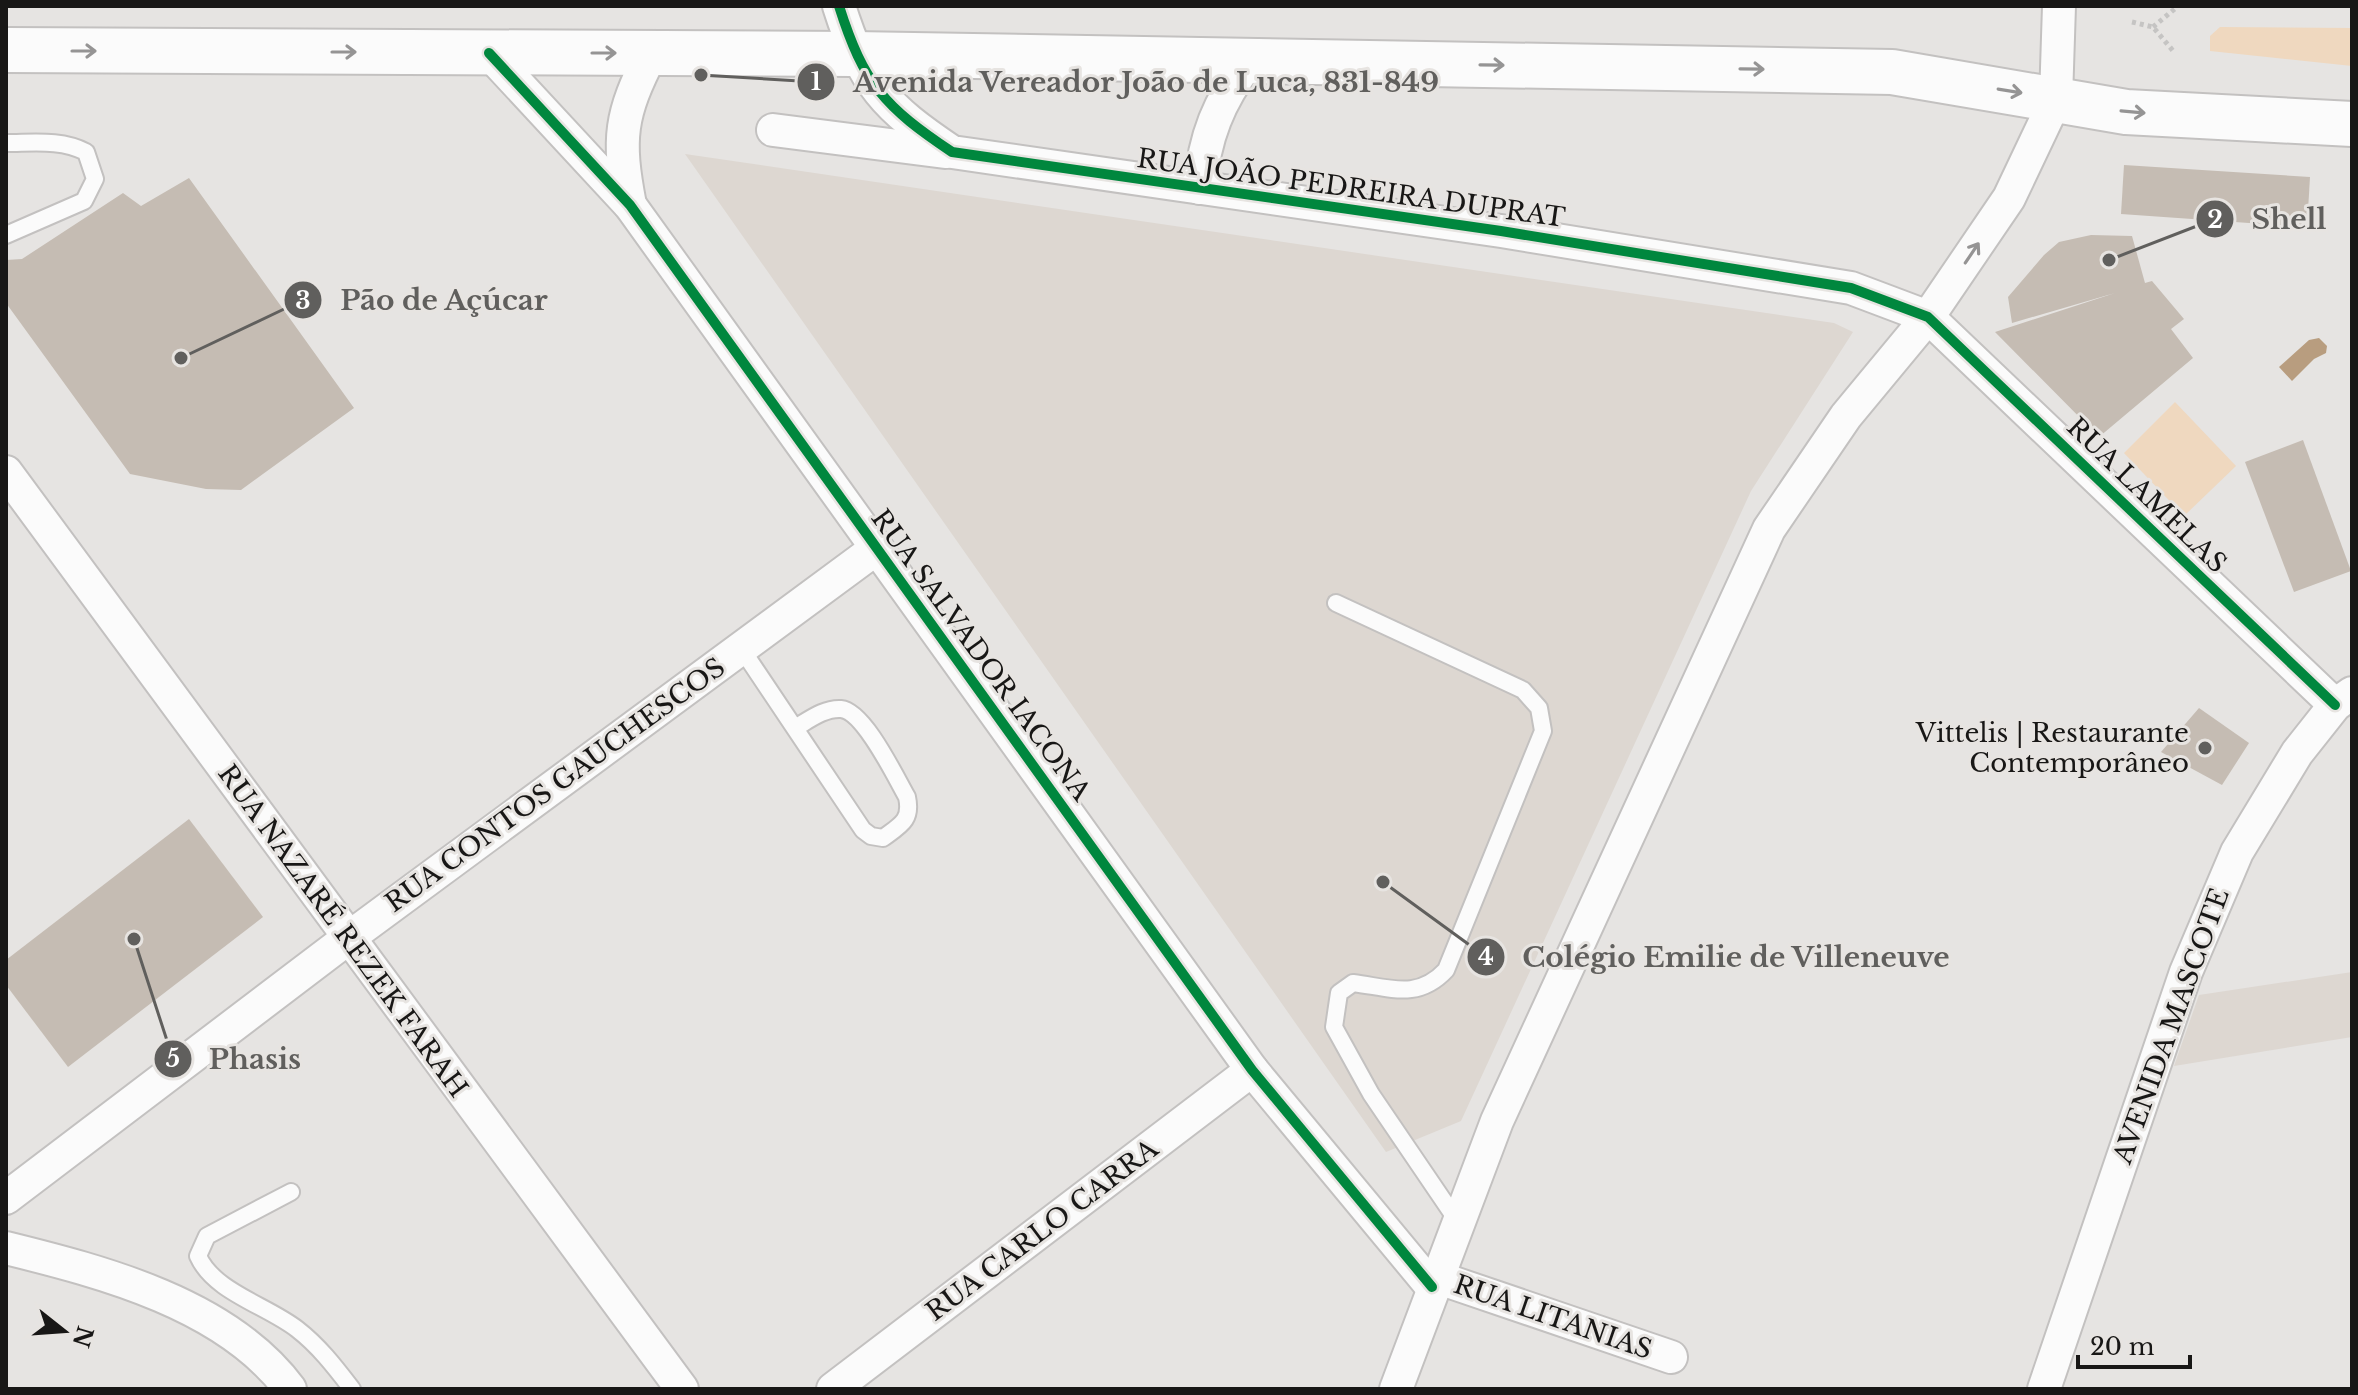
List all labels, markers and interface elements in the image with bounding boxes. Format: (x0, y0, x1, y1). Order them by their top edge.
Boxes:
one-way arrow (70, 43, 97, 59)
one-way arrow (330, 44, 357, 60)
one-way arrow (590, 46, 617, 61)
callout: Avenida Vereador João de Luca, 831-849 (796, 56, 1456, 108)
one-way arrow (1478, 57, 1505, 73)
one-way arrow (1738, 62, 1765, 77)
text: Avenida Vereador João de Luca, 831-849 (852, 65, 1439, 100)
text: 1 (811, 67, 821, 96)
one-way arrow (1997, 84, 2023, 99)
one-way arrow (2119, 105, 2146, 120)
street label: RUA JOÃO PEDREIRA DUPRAT (1135, 142, 1567, 234)
callout: Shell (2195, 193, 2342, 245)
text: Shell (2252, 202, 2326, 237)
text: 2 (2207, 205, 2223, 234)
one-way arrow (1964, 242, 1980, 264)
callout: Pão de Açúcar (283, 274, 564, 326)
text: Pão de Açúcar (340, 283, 548, 318)
text: 3 (295, 286, 311, 315)
street label: RUA LAMELAS (2060, 411, 2234, 579)
street label: RUA SALVADOR IACONA (865, 503, 1098, 808)
street label: RUA CONTOS GAUCHESCOS (379, 651, 731, 919)
place label: Vittelis | Restaurante Contemporâneo (1915, 717, 2189, 779)
marker: Vittelis | Restaurante Contemporâneo (2196, 739, 2214, 757)
street label: RUA NAZARÉ REZEK FARAH (211, 758, 475, 1104)
street label: AVENIDA MASCOTE (2106, 884, 2236, 1169)
callout: Colégio Emilie de Villeneuve (1466, 931, 1966, 983)
text: Colégio Emilie de Villeneuve (1522, 940, 1950, 975)
text: 4 (1478, 942, 1494, 971)
callout: Phasis (153, 1033, 317, 1085)
text: Phasis (209, 1042, 301, 1077)
text: 5 (166, 1044, 180, 1073)
street label: RUA CARLO CARRA (920, 1132, 1165, 1328)
street label: RUA LITANIAS (1450, 1268, 1656, 1366)
north arrow (24, 1291, 104, 1371)
scale bar (2078, 1319, 2190, 1369)
text: N (67, 1323, 99, 1351)
text: 20 m (2090, 1332, 2155, 1361)

